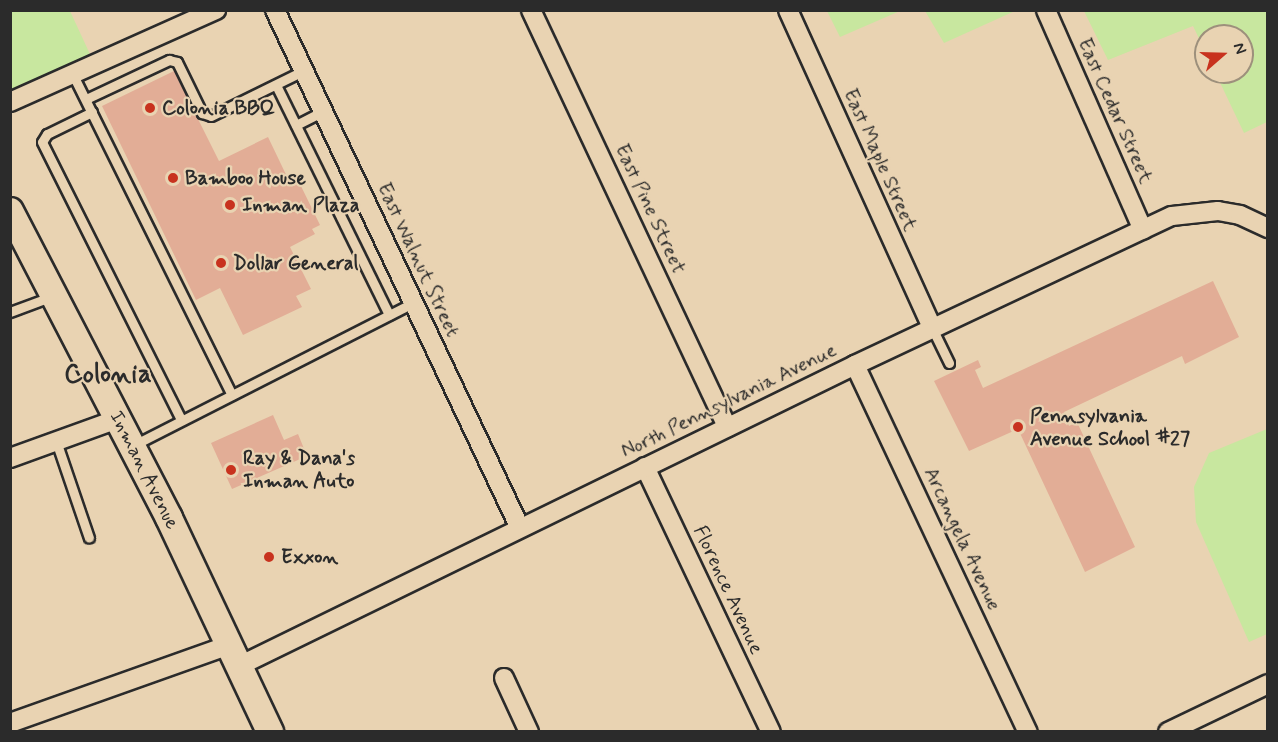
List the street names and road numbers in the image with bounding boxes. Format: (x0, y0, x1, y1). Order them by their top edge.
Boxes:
street label: East Cedar Street (1072, 35, 1158, 187)
street label: East Maple Street (838, 85, 922, 235)
street label: East Pine Street (610, 141, 690, 277)
street label: East Walnut Street (371, 177, 465, 343)
street label: North Pennsylvania Avenue (617, 338, 841, 464)
street label: Inman Avenue (103, 405, 185, 535)
street label: Arcangela Avenue (918, 463, 1006, 615)
street label: Florence Avenue (688, 522, 768, 658)

